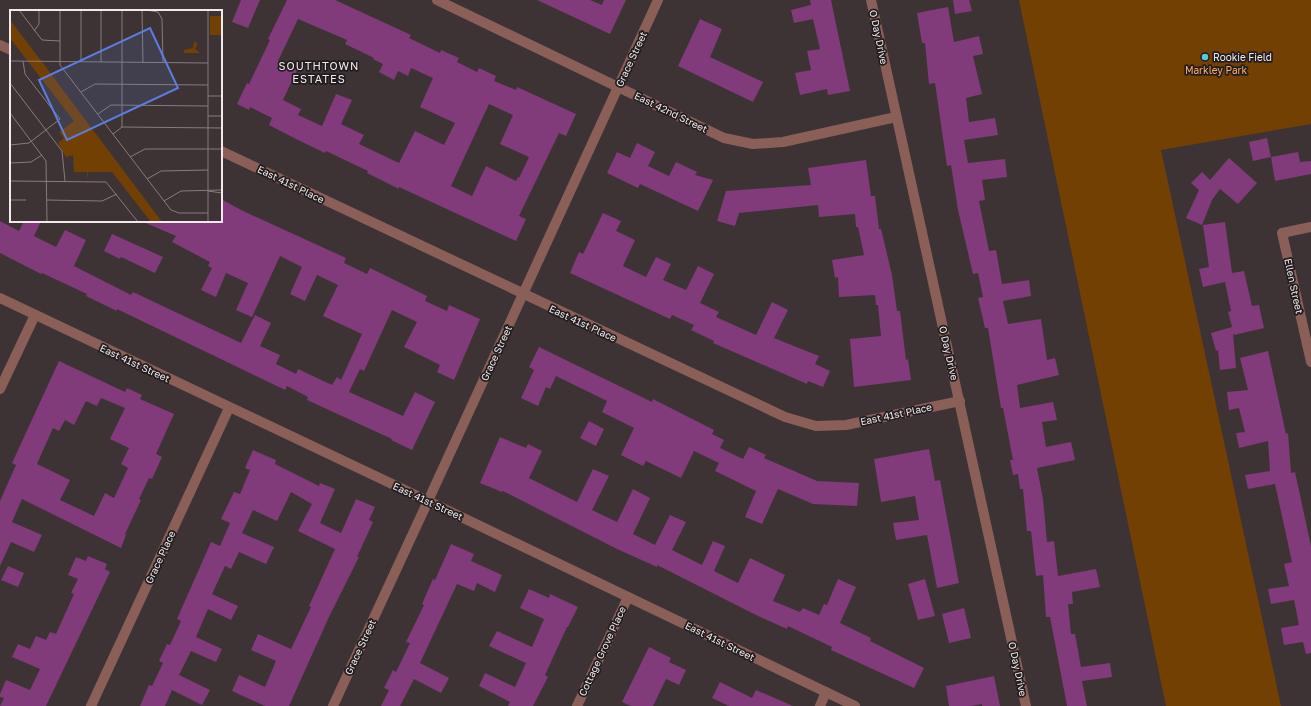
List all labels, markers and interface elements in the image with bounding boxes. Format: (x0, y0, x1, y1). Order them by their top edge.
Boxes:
street label: O Day Drive (867, 9, 891, 65)
inset map (10, 10, 222, 222)
street label: Grace Street (613, 29, 649, 89)
place label: Rookie Field (1213, 51, 1272, 63)
marker: Rookie Field (1200, 52, 1210, 62)
district label: SOUTHTOWN ESTATES (279, 59, 359, 85)
park label: Markley Park (1185, 64, 1247, 76)
street label: East 42nd Street (633, 89, 709, 135)
street label: East 41st Place (256, 163, 327, 205)
street label: Ellen Street (1282, 257, 1306, 315)
street label: East 41st Place (547, 302, 619, 344)
street label: Grace Street (478, 323, 514, 383)
street label: O Day Drive (937, 325, 961, 381)
street label: East 41st Street (98, 342, 172, 384)
street label: East 41st Place (859, 401, 933, 427)
street label: East 41st Street (391, 480, 465, 522)
street label: Grace Place (143, 529, 178, 585)
street label: Cottage Grove Place (576, 604, 628, 698)
street label: Grace Street (342, 617, 378, 677)
street label: East 41st Street (683, 619, 757, 663)
street label: O Day Drive (1006, 641, 1030, 697)

